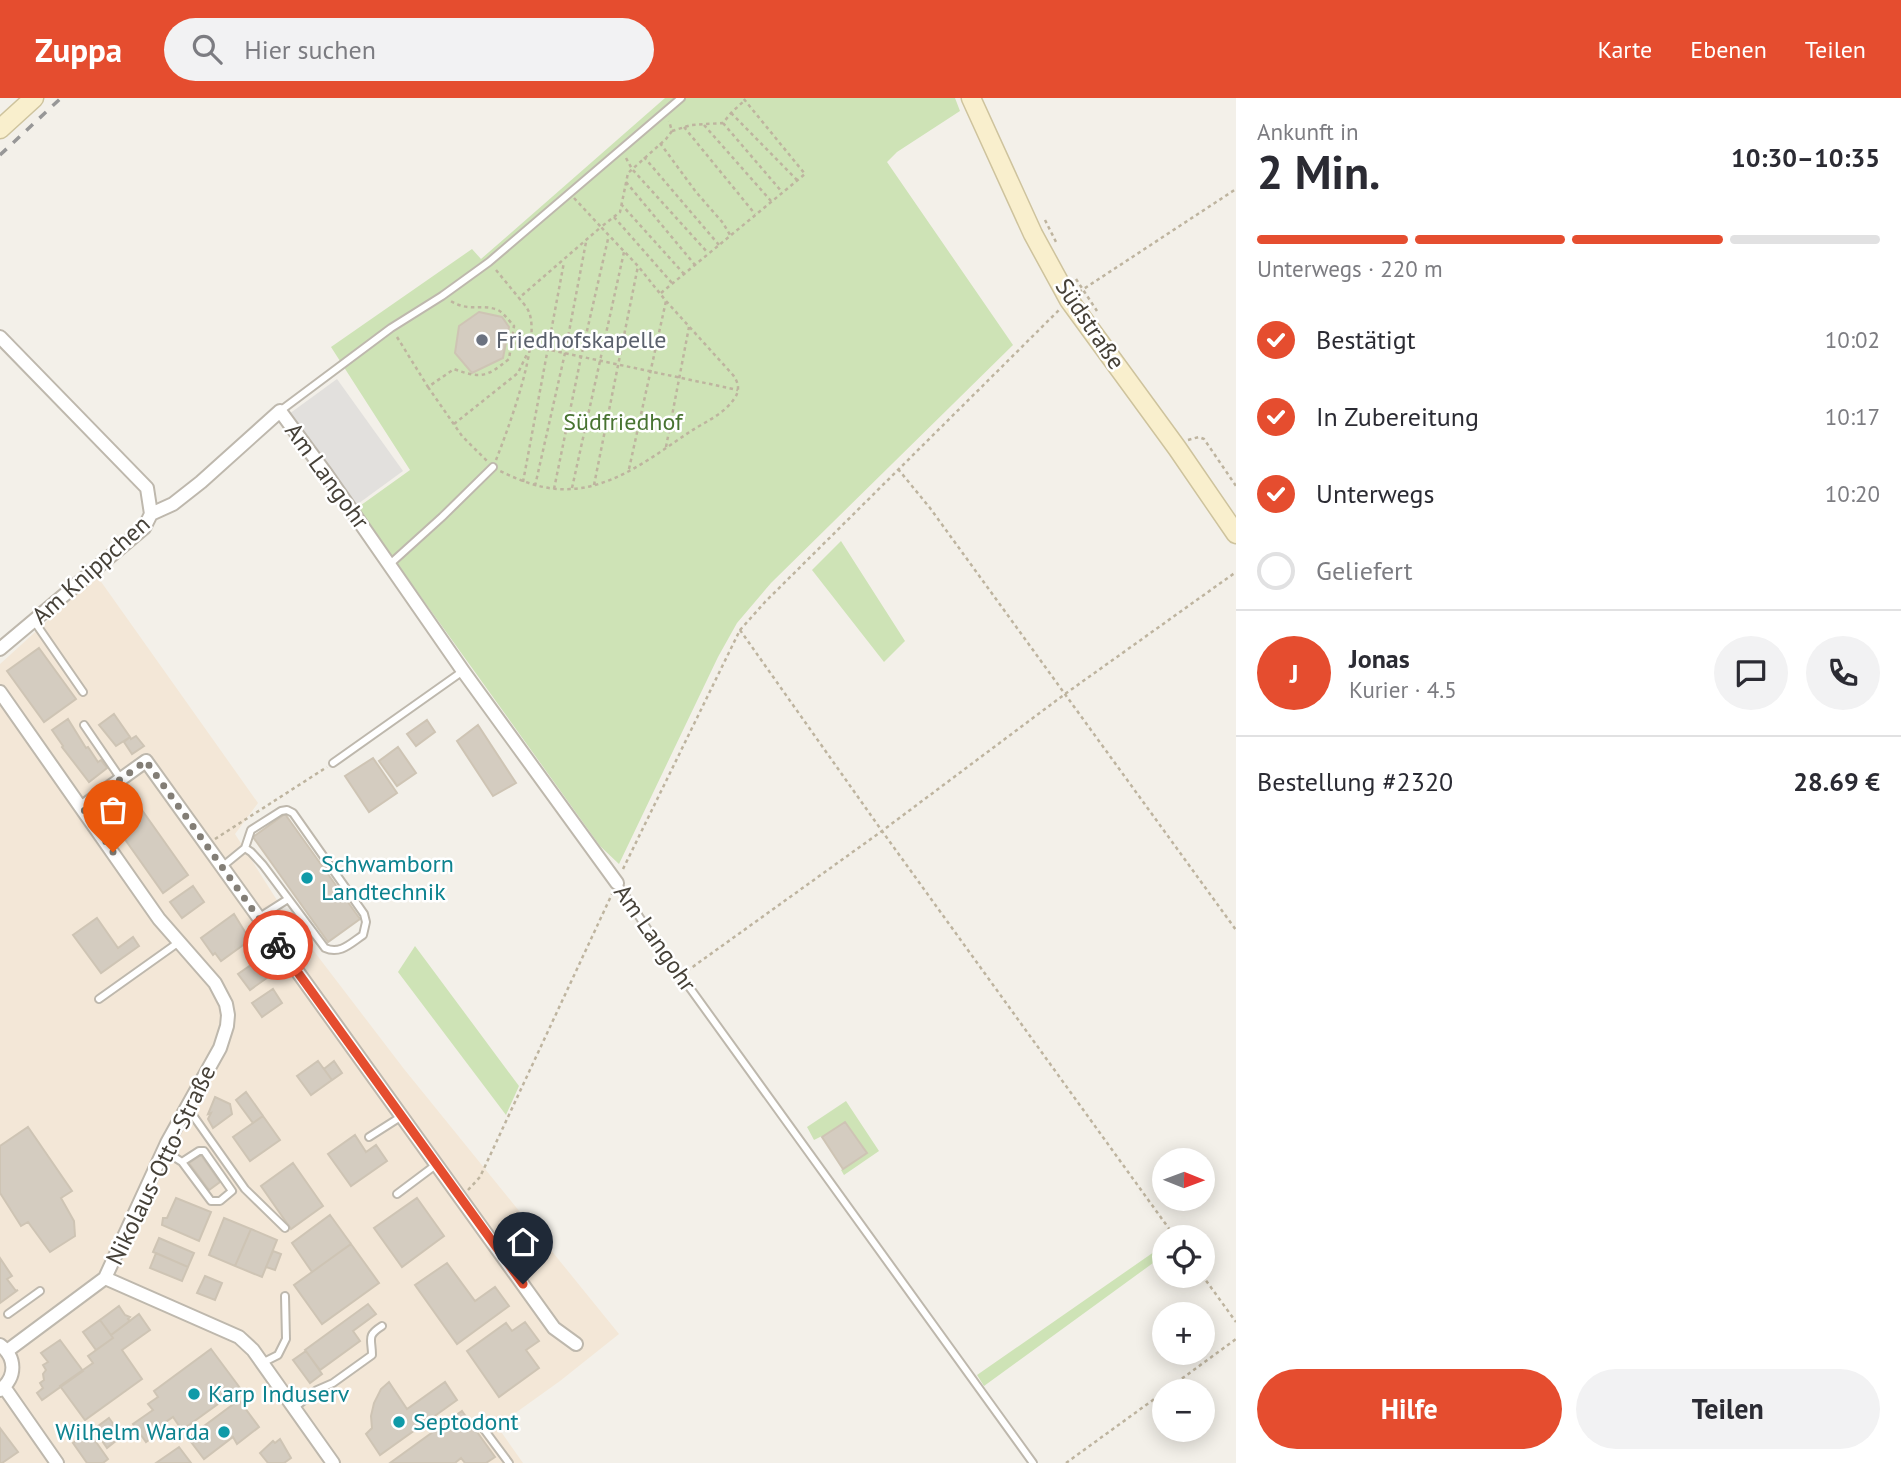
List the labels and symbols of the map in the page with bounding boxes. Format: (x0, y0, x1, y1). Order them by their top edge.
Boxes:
street label: Südstraße (1049, 272, 1132, 375)
place label: Friedhofskapelle (496, 324, 666, 355)
marker: Friedhofskapelle (474, 332, 490, 348)
park label: Südfriedhof (563, 406, 684, 437)
street label: Am Langohr (278, 416, 376, 535)
street label: Am Knippchen (25, 508, 156, 631)
pin (83, 780, 143, 852)
place label: Schwamborn Landtechnik (321, 848, 454, 907)
marker: Schwamborn Landtechnik (299, 870, 315, 886)
street label: Am Langohr (607, 878, 704, 997)
courier (243, 910, 313, 980)
street label: Nikolaus-Otto-Straße (99, 1060, 222, 1270)
north arrow (1152, 1148, 1214, 1211)
pin (493, 1212, 553, 1284)
place label: Karp Induserv (208, 1378, 350, 1409)
marker: Karp Induserv (186, 1386, 202, 1402)
place label: Septodont (413, 1406, 519, 1437)
marker: Septodont (391, 1414, 407, 1430)
place label: Wilhelm Warda (55, 1416, 210, 1447)
marker: Wilhelm Warda (216, 1424, 232, 1440)

